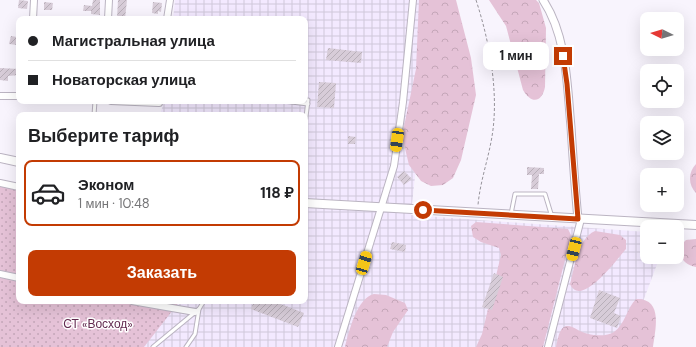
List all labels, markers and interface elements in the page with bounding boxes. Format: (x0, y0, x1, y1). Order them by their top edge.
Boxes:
north arrow (640, 12, 684, 56)
map controls (640, 12, 684, 264)
text: Магистральная улица (52, 31, 215, 51)
callout: 1 мин (483, 42, 549, 70)
text: 1 мин (499, 47, 533, 64)
route end (554, 47, 572, 65)
button: locate (640, 64, 684, 108)
text: Новаторская улица (52, 70, 196, 90)
button: layers (640, 116, 684, 160)
text: Выберите тариф (28, 124, 179, 148)
car (389, 127, 405, 153)
button: + (640, 168, 684, 212)
icon: car (30, 175, 66, 211)
text: Эконом (78, 175, 134, 195)
text: 118 ₽ (260, 183, 294, 203)
text: 1 мин · 10:48 (78, 195, 150, 212)
route start (414, 201, 432, 219)
button: − (640, 220, 684, 264)
car (565, 236, 583, 262)
button: Заказать (28, 250, 296, 296)
car (355, 250, 373, 276)
park label: СТ «Восход» (63, 316, 133, 332)

